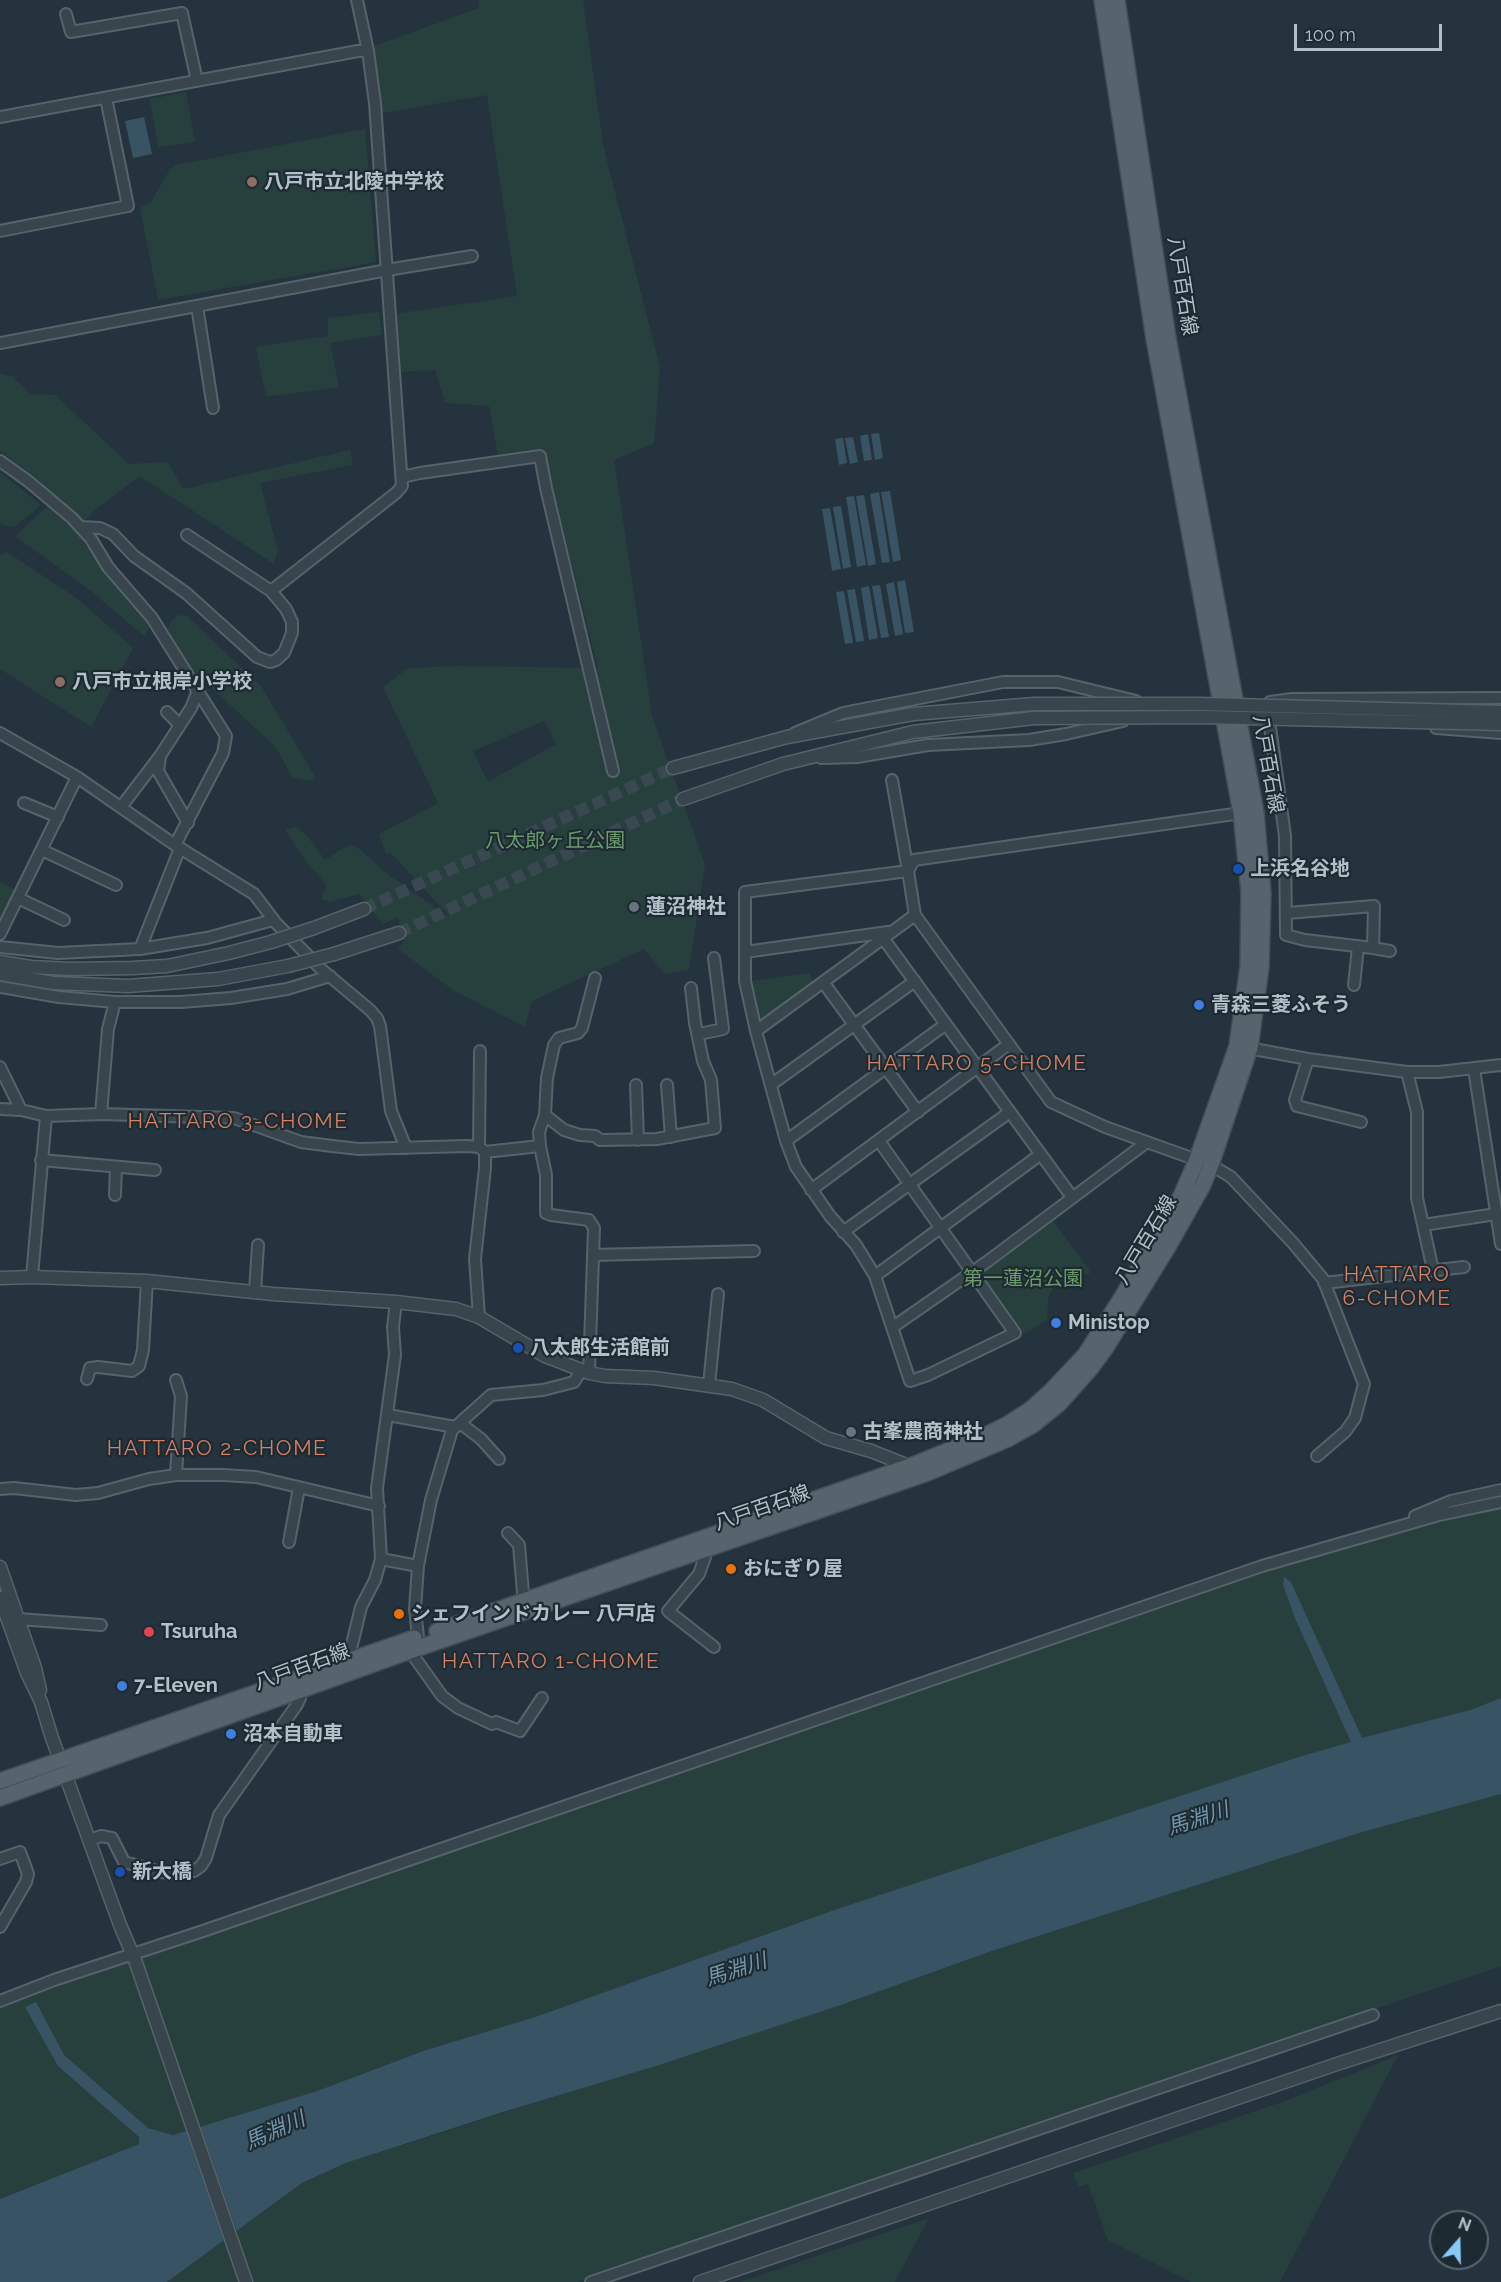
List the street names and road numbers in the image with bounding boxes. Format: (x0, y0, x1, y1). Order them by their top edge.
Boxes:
street label: 八戸百石線 (1162, 235, 1202, 337)
street label: 八戸百石線 (1247, 713, 1289, 815)
street label: 八戸百石線 (1110, 1191, 1182, 1289)
street label: 八戸百石線 (711, 1480, 813, 1536)
street label: 八戸百石線 (251, 1639, 353, 1695)

